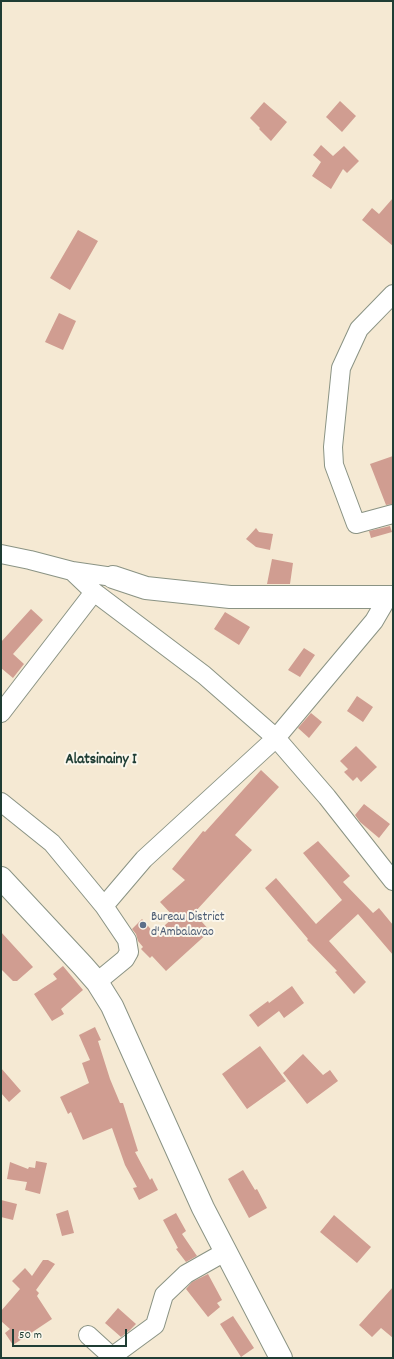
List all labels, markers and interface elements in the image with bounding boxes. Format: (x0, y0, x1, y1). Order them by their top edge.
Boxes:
district label: Alatsinainy I (65, 752, 137, 770)
place label: Bureau District d'Ambalavao (151, 910, 225, 941)
marker: Bureau District d'Ambalavao (138, 920, 148, 930)
scale bar (14, 1321, 129, 1347)
text: 50 m (19, 1327, 42, 1344)

